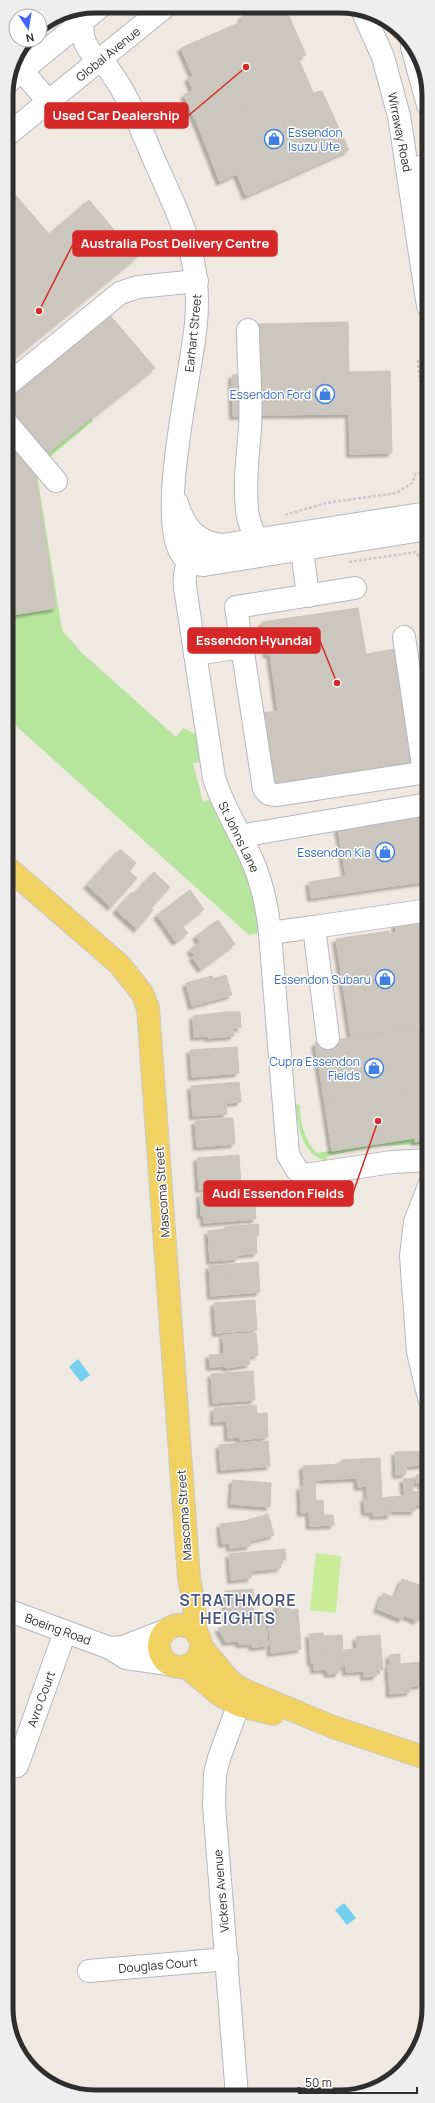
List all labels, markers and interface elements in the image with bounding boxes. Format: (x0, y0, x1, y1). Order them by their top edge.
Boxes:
north arrow (8, 8, 48, 48)
street label: Global Avenue (72, 23, 144, 85)
text: N (25, 30, 36, 46)
street label: Wirraway Road (384, 91, 416, 173)
callout: Used Car Dealership (45, 103, 188, 128)
text: Used Car Dealership (52, 106, 180, 124)
place label: Essendon Isuzu Ute (288, 124, 343, 155)
shop icon: Essendon Isuzu Ute (263, 128, 285, 150)
callout: Australia Post Delivery Centre (73, 231, 277, 256)
text: Australia Post Delivery Centre (81, 234, 269, 252)
street label: Earhart Street (180, 293, 206, 373)
shop icon: Essendon Ford (314, 383, 336, 405)
place label: Essendon Ford (230, 386, 311, 403)
callout: Essendon Hyundai (188, 628, 320, 653)
text: Essendon Hyundai (196, 631, 312, 649)
street label: St Johns Lane (214, 799, 264, 875)
shop icon: Essendon Kia (374, 841, 396, 863)
place label: Essendon Kia (297, 844, 371, 861)
shop icon: Essendon Subaru (374, 968, 396, 990)
place label: Essendon Subaru (274, 971, 371, 988)
place label: Cupra Essendon Fields (269, 1053, 360, 1084)
shop icon: Cupra Essendon Fields (363, 1057, 385, 1079)
street label: Mascoma Street (150, 1146, 174, 1238)
callout: Audi Essendon Fields (204, 1181, 353, 1206)
text: Audi Essendon Fields (212, 1184, 344, 1202)
street label: Mascoma Street (172, 1469, 196, 1561)
district label: STRATHMORE HEIGHTS (179, 1589, 297, 1629)
street label: Boeing Road (23, 1609, 93, 1649)
street label: Avro Court (23, 1668, 59, 1730)
street label: Vickers Avenue (209, 1849, 233, 1933)
street label: Douglas Court (118, 1953, 199, 1977)
scale bar (299, 2069, 417, 2095)
text: 50 m (305, 2074, 332, 2091)

